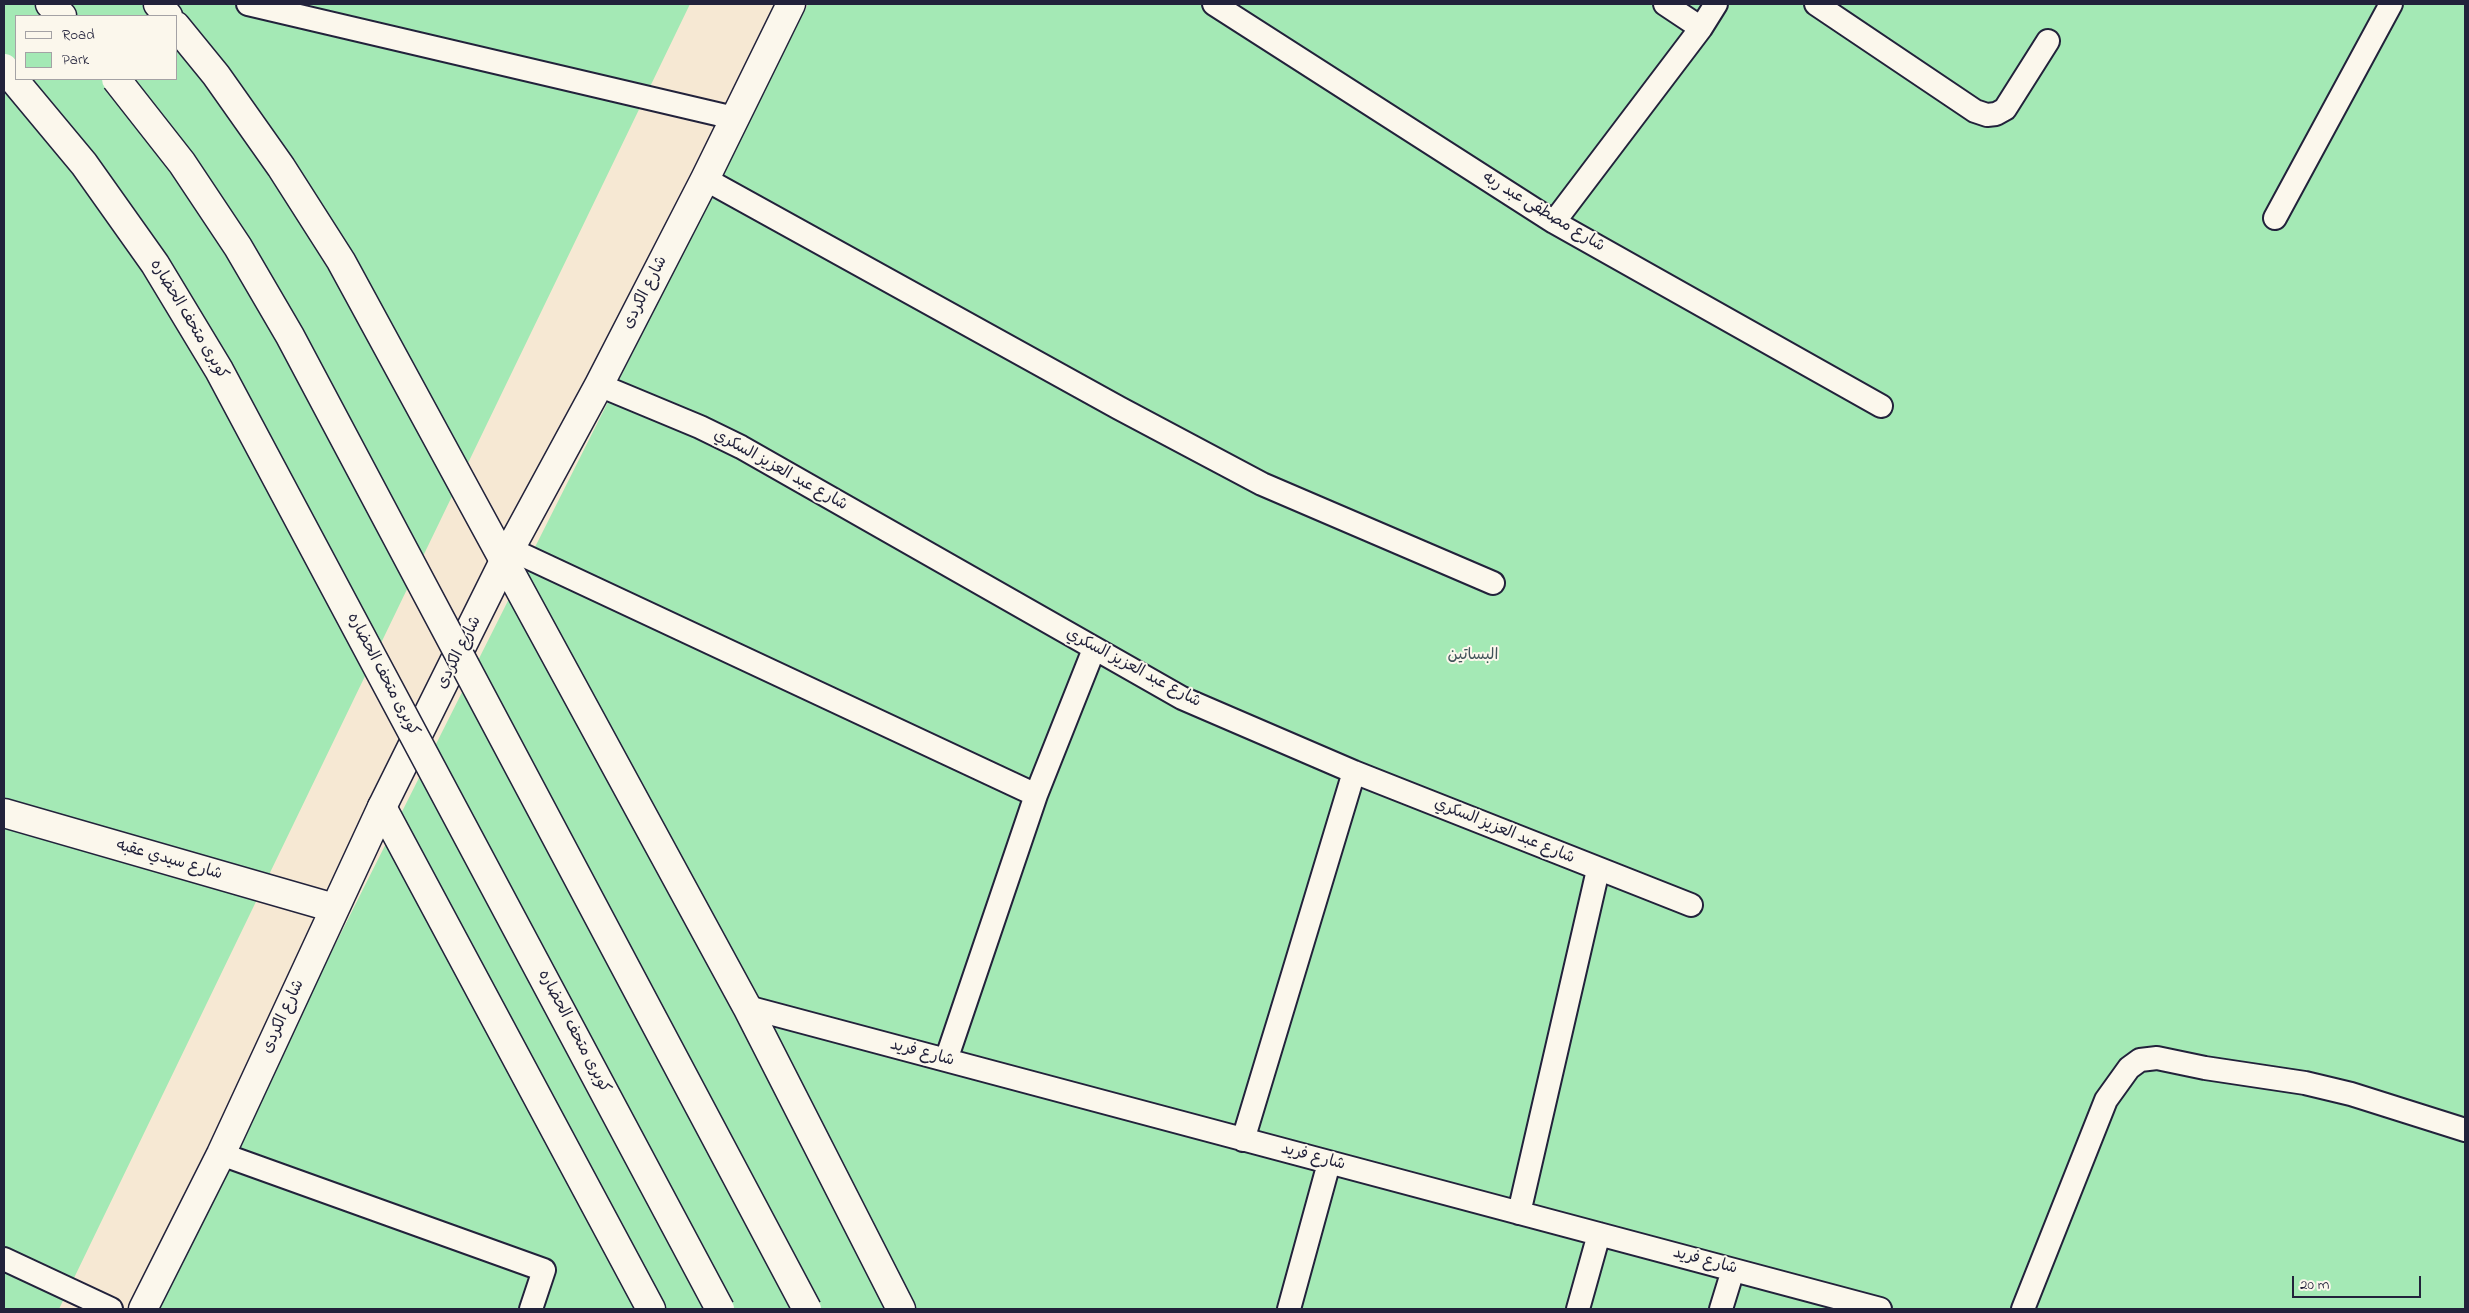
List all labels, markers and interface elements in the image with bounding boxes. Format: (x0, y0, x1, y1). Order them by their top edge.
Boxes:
legend (15, 15, 178, 80)
text: Road (62, 24, 95, 46)
text: Park (62, 49, 89, 71)
street label: شارع مصطفى عبد ربه (1478, 169, 1608, 257)
street label: شارع الكردى (619, 253, 673, 333)
street label: كوبرى متحف الحضاره (145, 257, 231, 383)
street label: شارع عبد العزيز السكري (710, 426, 850, 516)
street label: كوبرى متحف الحضاره (342, 610, 422, 740)
street label: شارع الكردى (433, 613, 487, 693)
street label: شارع عبد العزيز السكري (1062, 625, 1204, 713)
park label: البساتين (1448, 646, 1498, 666)
street label: شارع عبد العزيز السكري (1431, 795, 1577, 869)
street label: شارع سيدي عقبه (114, 837, 224, 885)
street label: كوبرى متحف الحضاره (533, 967, 613, 1097)
street label: شارع الكردى (259, 977, 309, 1057)
street label: شارع فريد (888, 1036, 956, 1072)
street label: شارع فريد (1279, 1140, 1347, 1176)
street label: شارع فريد (1671, 1244, 1739, 1280)
scale bar (2294, 1266, 2423, 1298)
text: 20 m (2300, 1274, 2329, 1296)

